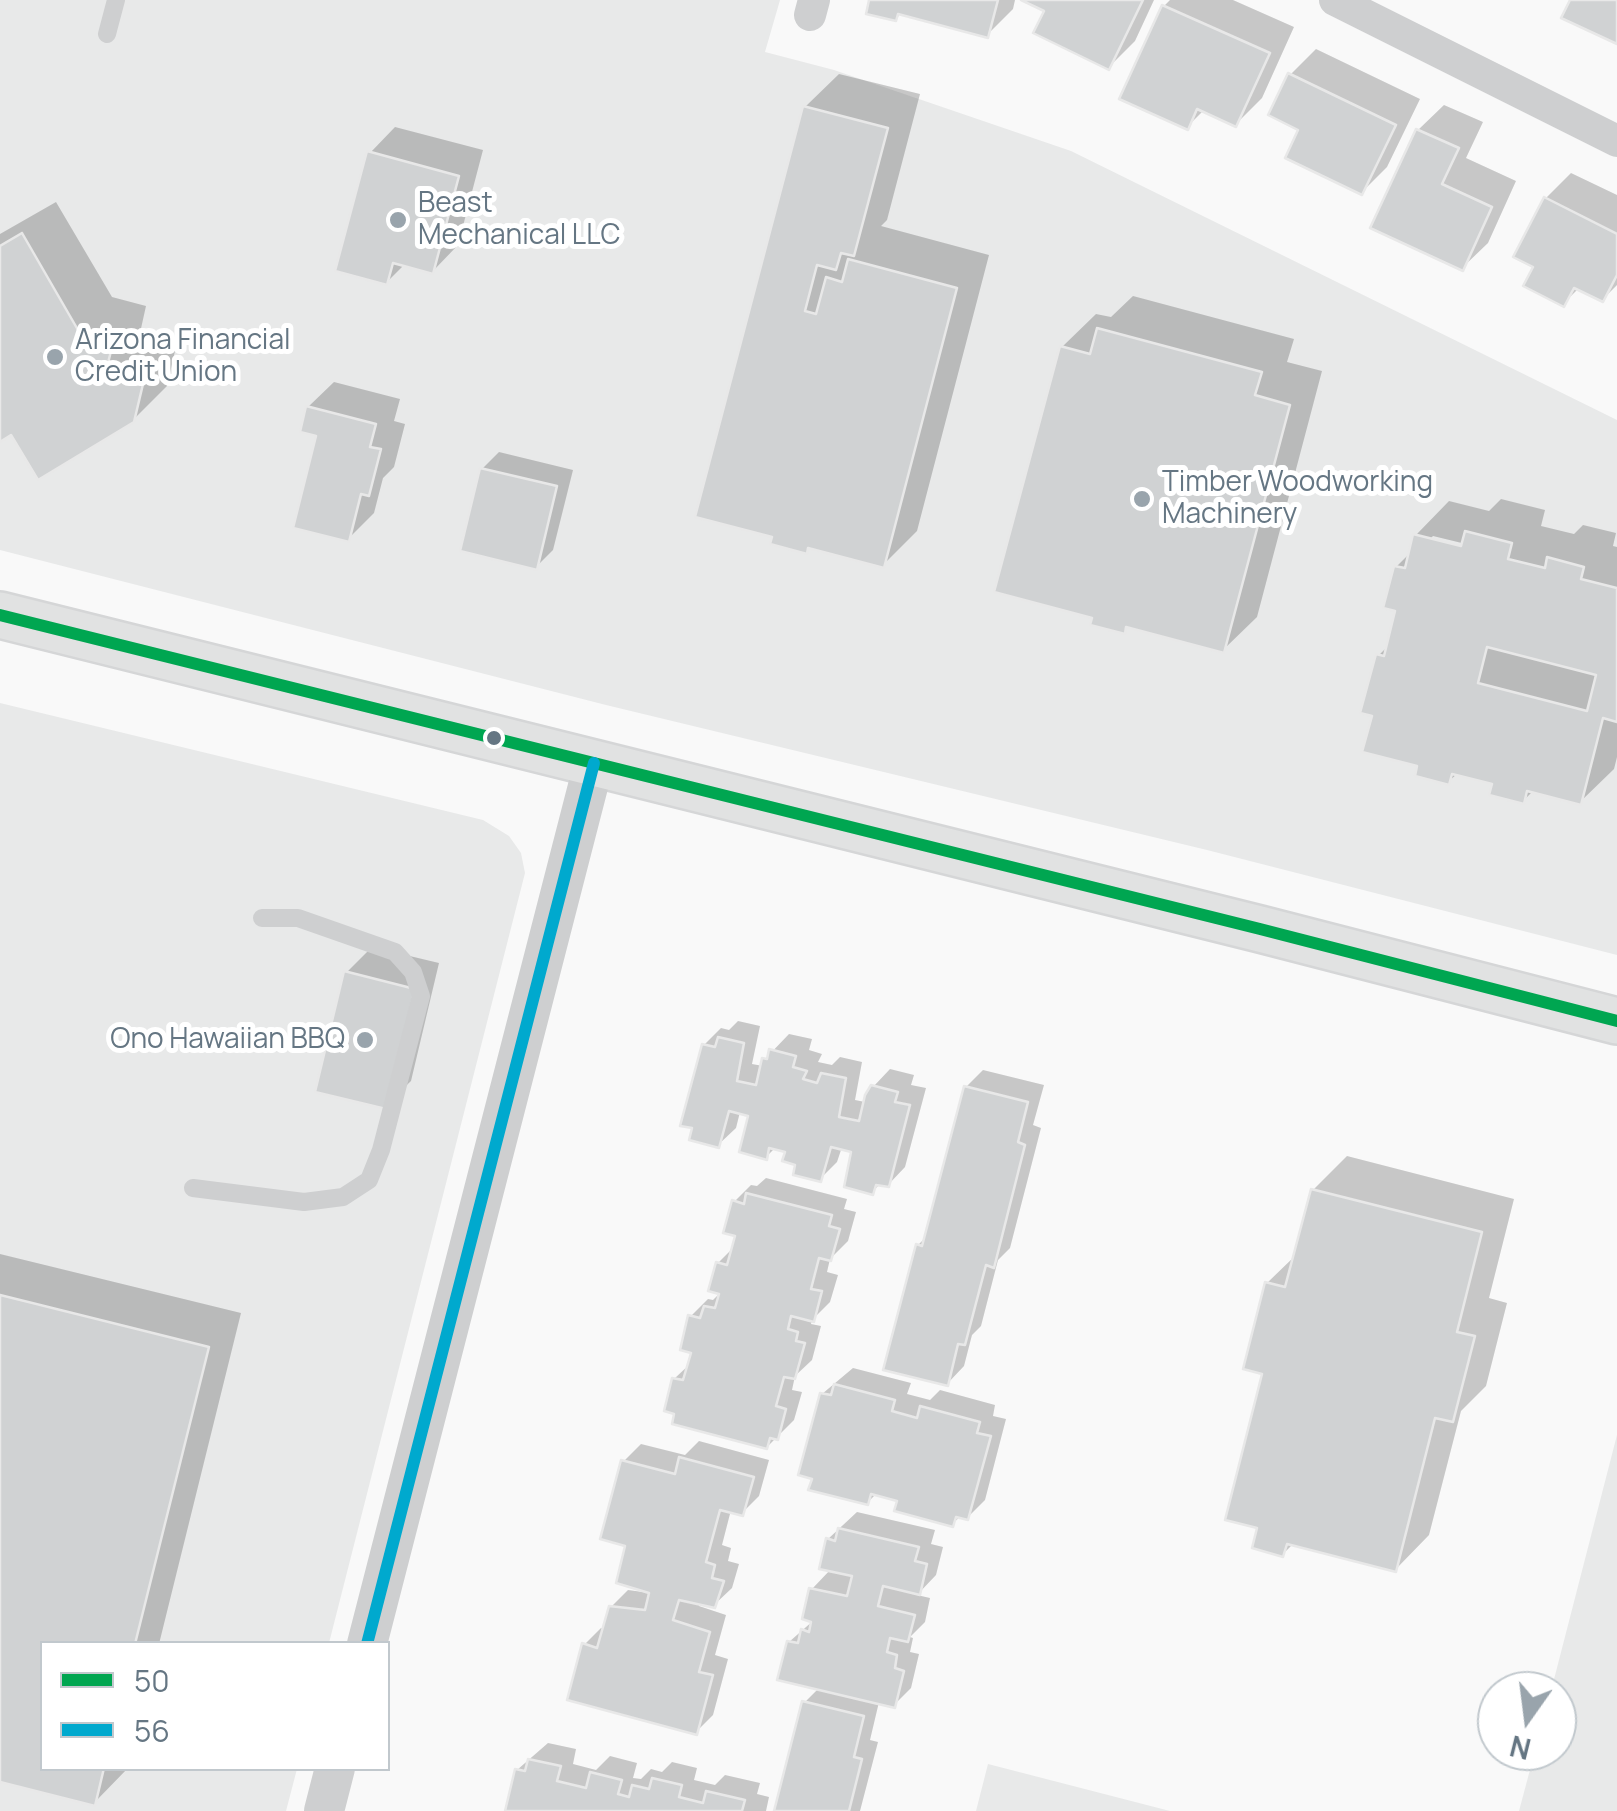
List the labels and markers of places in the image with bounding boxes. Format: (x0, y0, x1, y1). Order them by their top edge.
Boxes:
place label: Beast Mechanical LLC (418, 187, 620, 253)
marker: Beast Mechanical LLC (387, 209, 409, 231)
place label: Arizona Financial Credit Union (75, 324, 290, 390)
marker: Arizona Financial Credit Union (44, 346, 66, 368)
place label: Timber Woodworking Machinery (1162, 466, 1433, 532)
marker: Timber Woodworking Machinery (1131, 488, 1153, 510)
unlabelled marker (484, 728, 504, 748)
place label: Ono Hawaiian BBQ (110, 1023, 345, 1057)
marker: Ono Hawaiian BBQ (354, 1029, 376, 1051)

